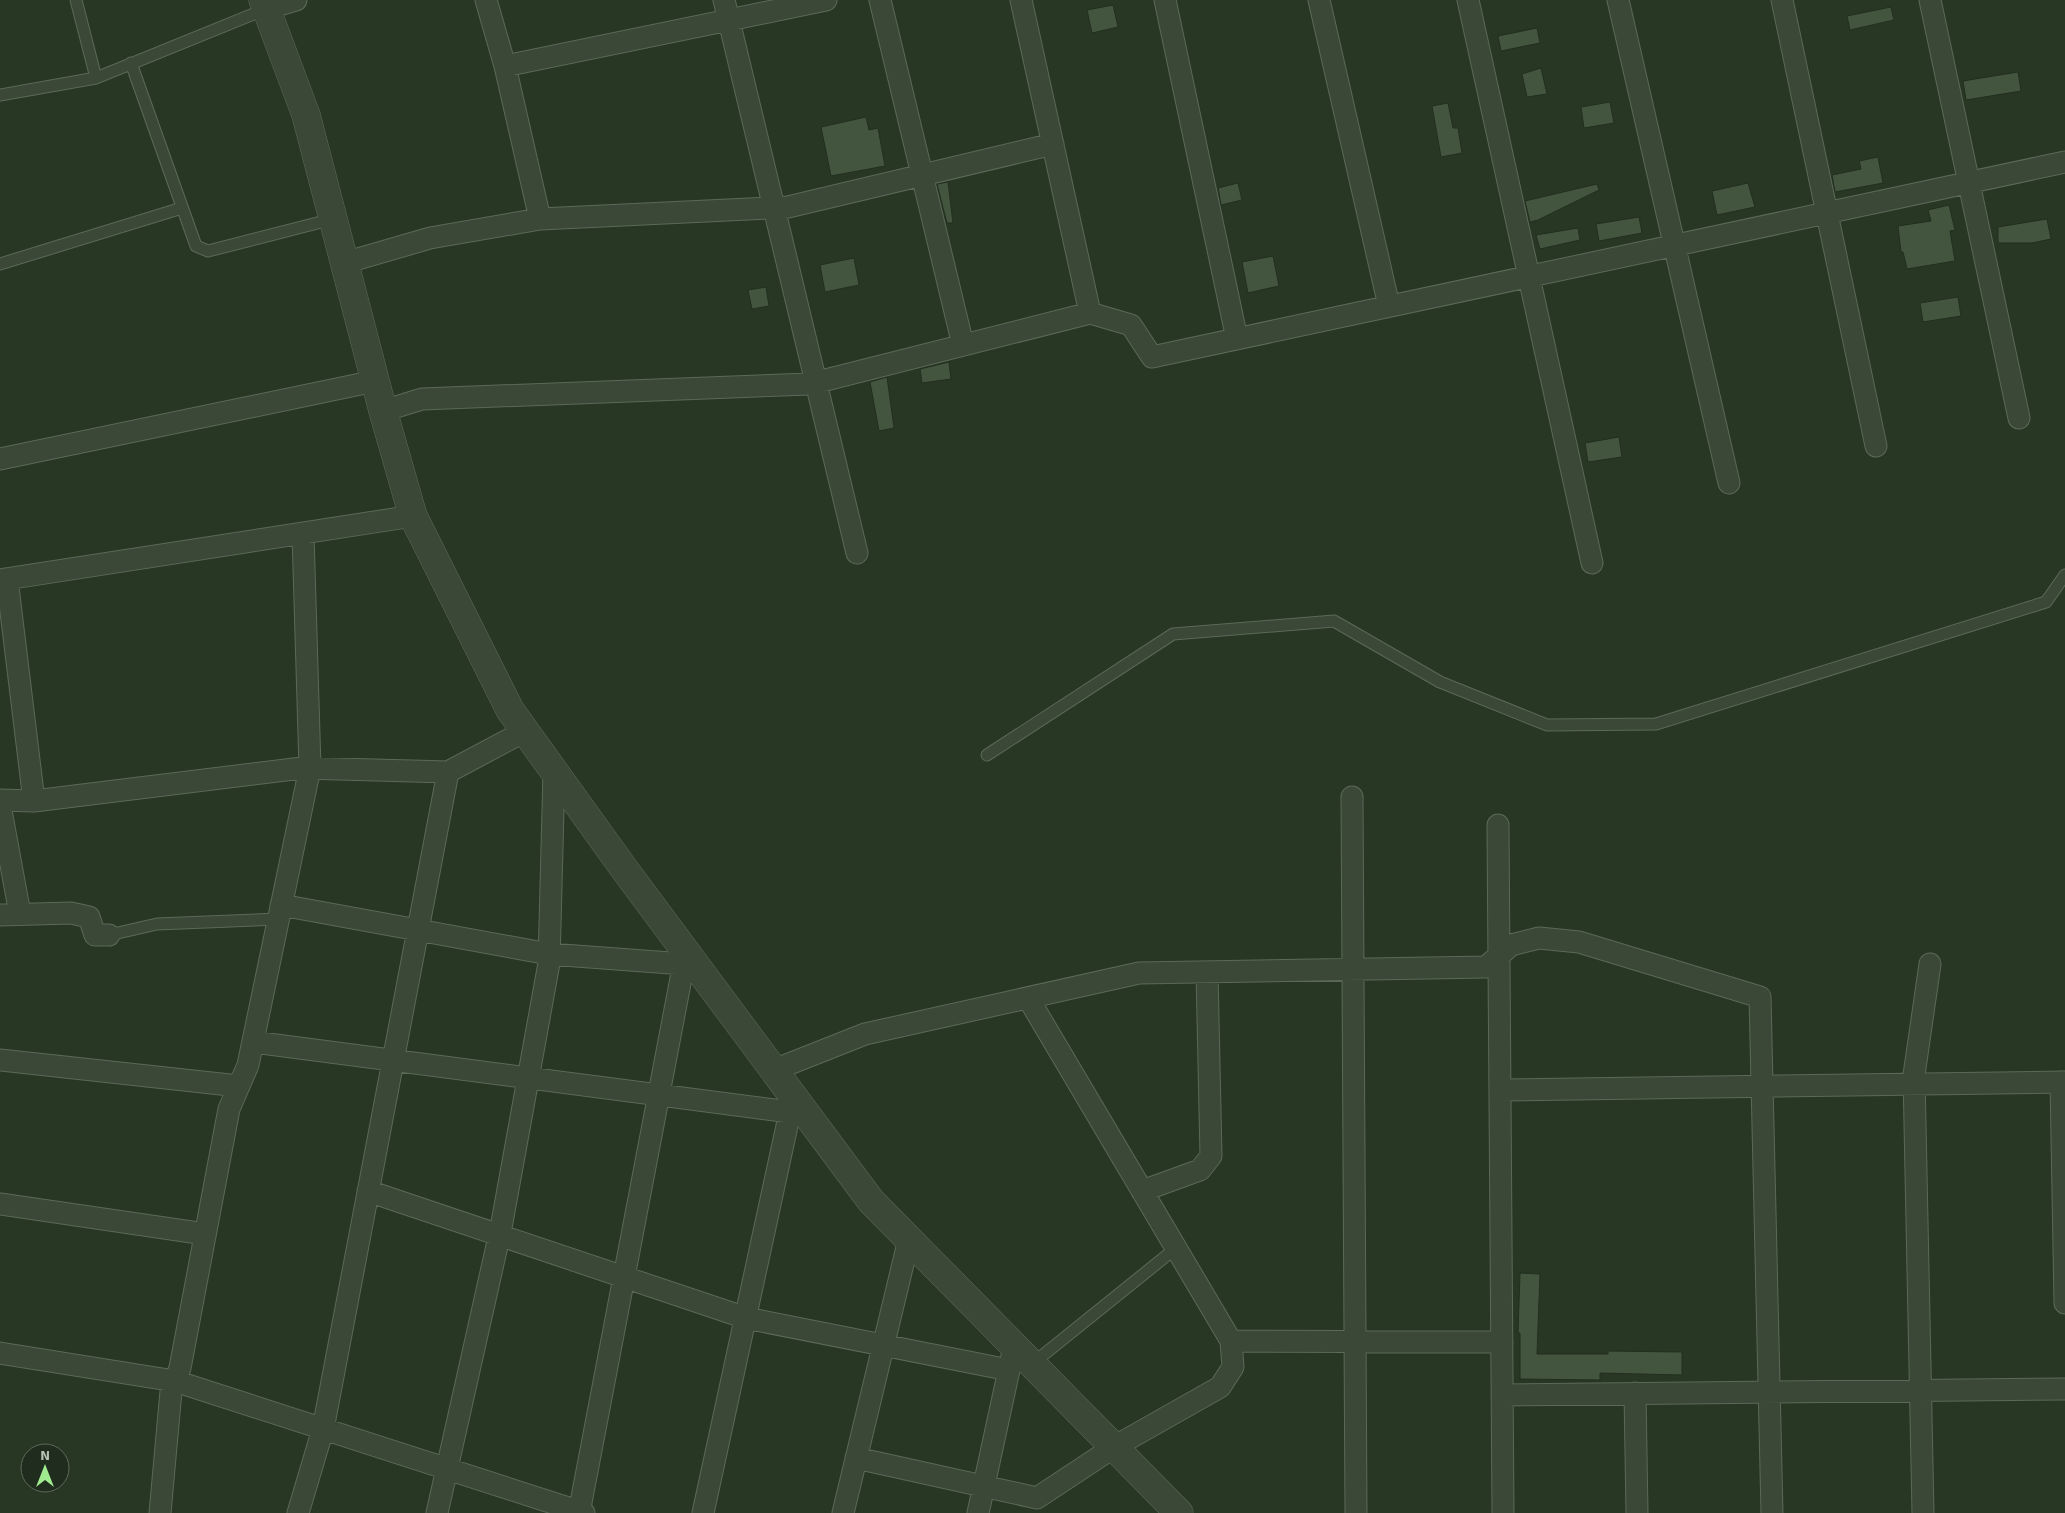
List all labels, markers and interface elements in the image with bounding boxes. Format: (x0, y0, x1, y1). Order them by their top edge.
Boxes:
north arrow (20, 1443, 70, 1493)
text: N (40, 1447, 50, 1464)

